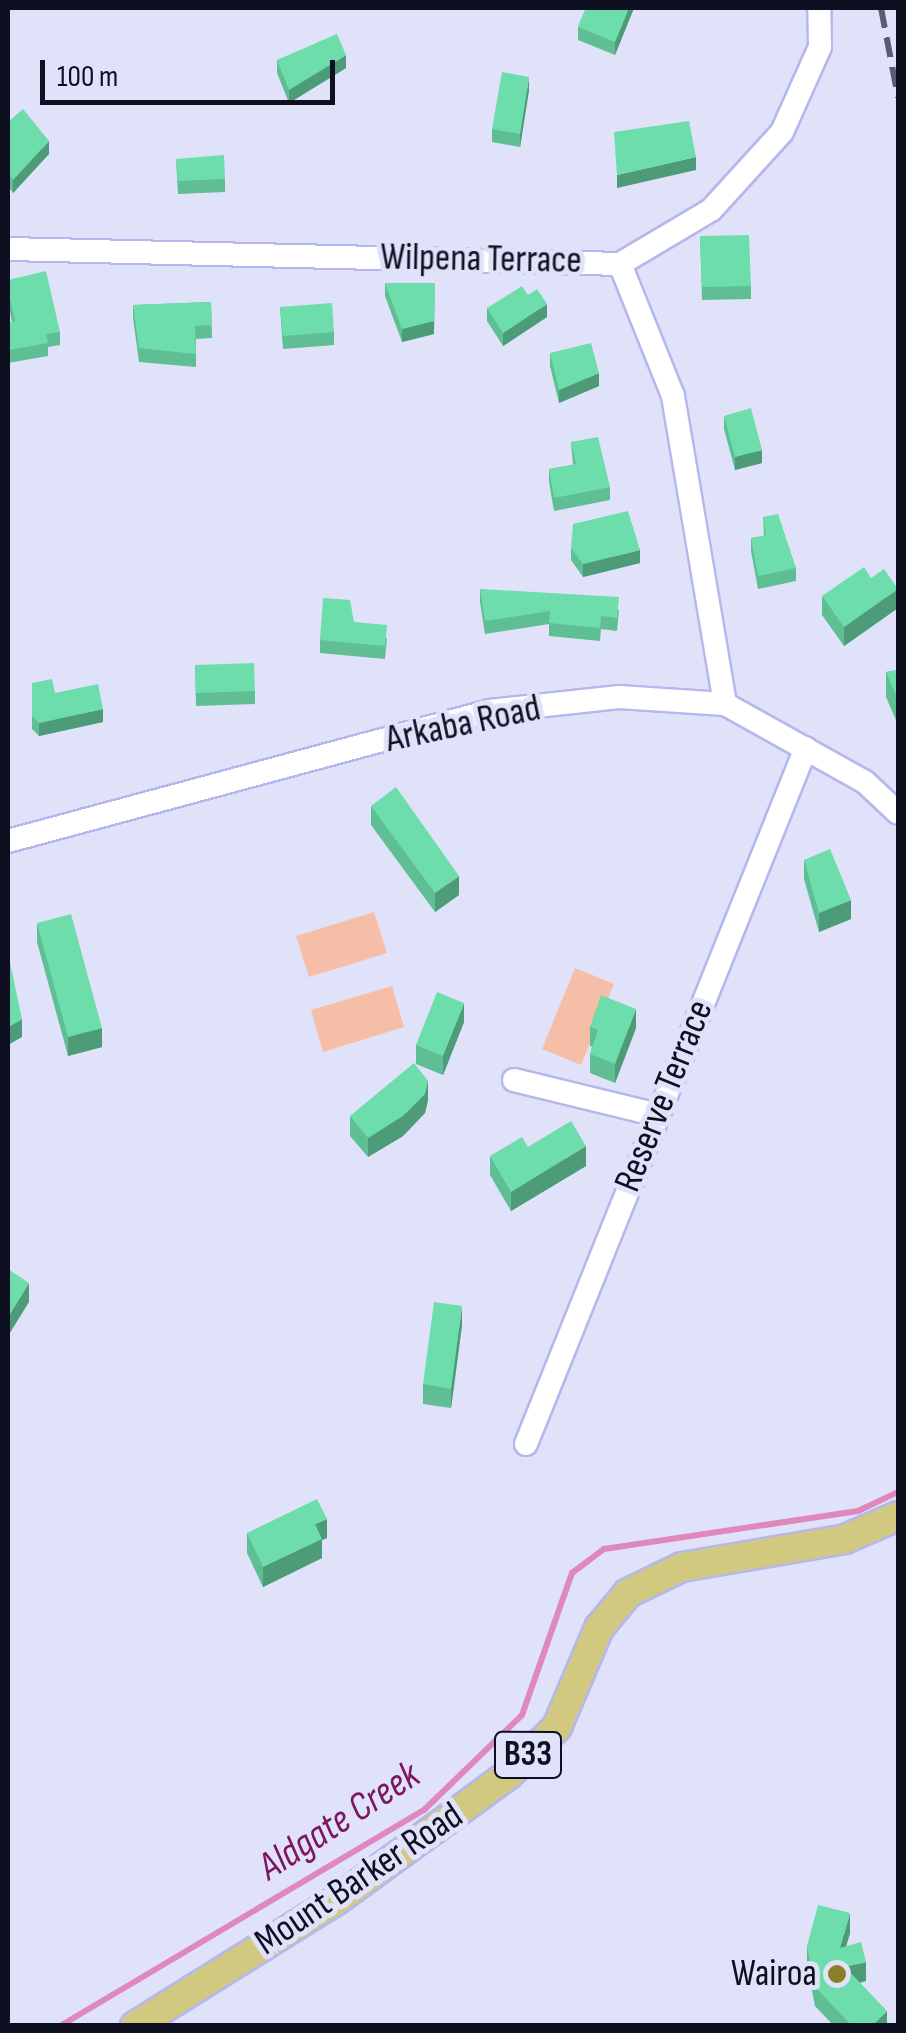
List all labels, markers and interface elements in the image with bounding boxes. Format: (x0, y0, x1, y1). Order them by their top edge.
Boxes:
scale bar (45, 40, 340, 102)
text: 100 m (57, 59, 118, 95)
street label: Wilpena Terrace (380, 234, 582, 284)
street label: Arkaba Road (382, 685, 544, 763)
street label: Reserve Terrace (605, 994, 723, 1198)
road number: B33 (493, 1725, 563, 1785)
water label: Aldgate Creek (249, 1751, 429, 1891)
street label: Mount Barker Road (247, 1793, 471, 1965)
place label: Wairoa (731, 1951, 817, 1997)
marker: Wairoa (826, 1963, 848, 1985)

